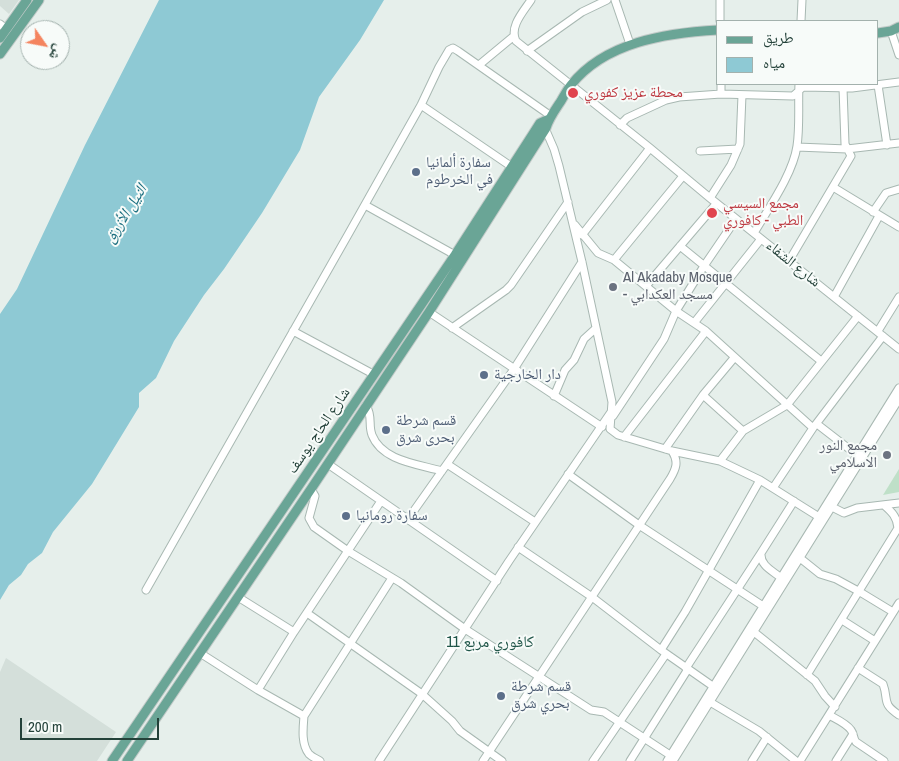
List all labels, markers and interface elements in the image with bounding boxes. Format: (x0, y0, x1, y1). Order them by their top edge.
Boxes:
north arrow (20, 20, 70, 70)
legend (716, 20, 879, 85)
text: طريق (763, 27, 794, 48)
text: ش (45, 41, 68, 64)
text: مياه (763, 52, 785, 73)
place label: محطة عزيز كفوري (584, 84, 683, 102)
marker: محطة عزيز كفوري (566, 86, 580, 100)
place label: سفارة ألمانيا في الخرطوم (426, 154, 493, 189)
marker: سفارة ألمانيا في الخرطوم (410, 166, 422, 178)
water label: النيل الأزرق (100, 181, 152, 247)
place label: مجمع السيسي الطبي - كافوري (723, 195, 803, 230)
marker: مجمع السيسي الطبي - كافوري (705, 206, 719, 220)
street label: شارع الشفاء (762, 237, 824, 291)
place label: Al Akadaby Mosque - مسجد العكدابي (623, 269, 732, 304)
marker: Al Akadaby Mosque - مسجد العكدابي (607, 281, 619, 293)
place label: دار الخارجية (494, 366, 561, 384)
marker: دار الخارجية (478, 369, 490, 381)
street label: شارع الحاج يوسف (284, 385, 354, 477)
place label: قسم شرطة بحرى شرق (396, 412, 456, 447)
marker: قسم شرطة بحرى شرق (380, 424, 392, 436)
place label: مجمع النور الاسلامي (819, 437, 877, 472)
marker: مجمع النور الاسلامي (881, 449, 893, 461)
place label: سفارة رومانيا (356, 507, 428, 525)
marker: سفارة رومانيا (340, 510, 352, 522)
district label: كافوري مربع 11 (446, 633, 534, 653)
place label: قسم شرطة بحري شرق (511, 678, 571, 713)
marker: قسم شرطة بحري شرق (495, 690, 507, 702)
scale bar (22, 708, 161, 740)
text: 200 m (28, 716, 62, 737)

